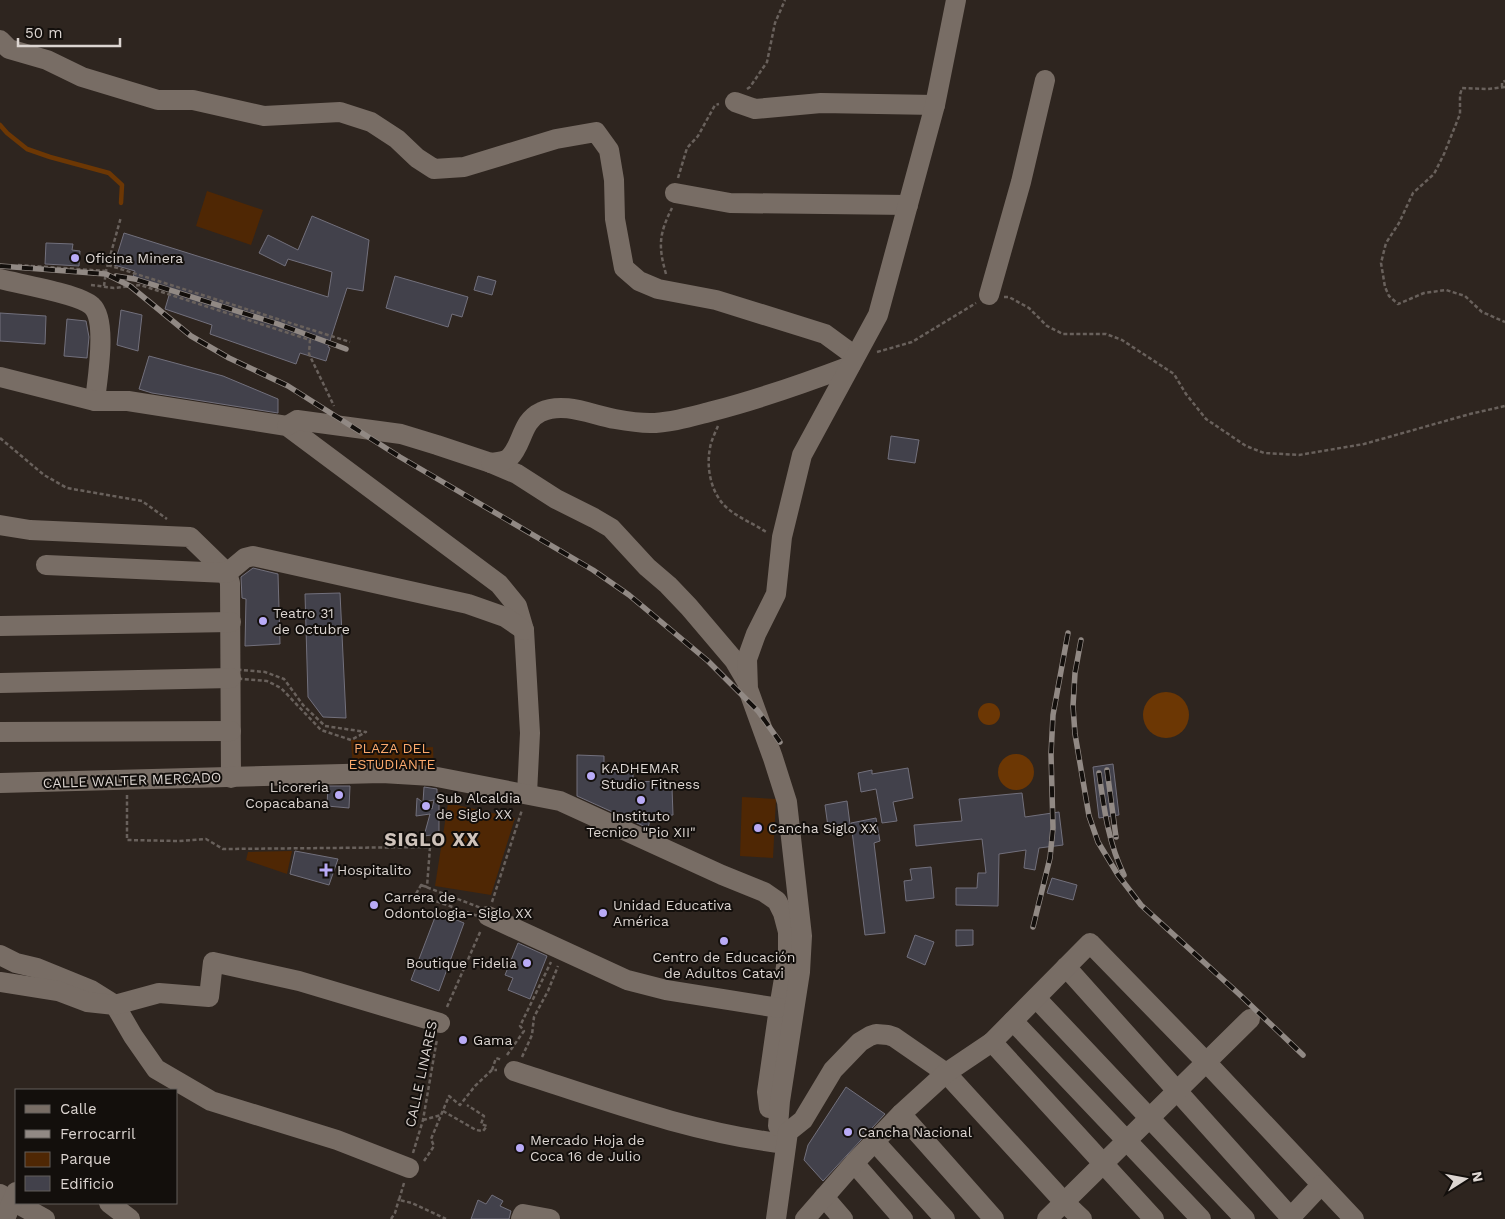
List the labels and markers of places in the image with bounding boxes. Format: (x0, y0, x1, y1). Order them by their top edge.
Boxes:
place label: Oficina Minera (85, 250, 183, 266)
marker: Oficina Minera (69, 252, 81, 264)
place label: Teatro 31 de Octubre (273, 605, 350, 637)
marker: Teatro 31 de Octubre (257, 615, 269, 627)
place label: KADHEMAR Studio Fitness (601, 760, 700, 792)
marker: KADHEMAR Studio Fitness (585, 770, 597, 782)
place label: Licoreria Copacabana (245, 779, 329, 811)
marker: Licoreria Copacabana (333, 789, 345, 801)
place label: Sub Alcaldia de Siglo XX (436, 790, 521, 822)
marker: Instituto Tecnico "Pio XII" (635, 794, 647, 806)
marker: Sub Alcaldia de Siglo XX (420, 800, 432, 812)
place label: Instituto Tecnico "Pio XII" (586, 808, 696, 840)
place label: Cancha Siglo XX (768, 820, 877, 836)
marker: Cancha Siglo XX (752, 822, 764, 834)
place label: Hospitalito (337, 862, 412, 878)
marker: Hospitalito (319, 863, 333, 877)
place label: Carrera de Odontologia- Siglo XX (384, 889, 532, 921)
place label: Unidad Educativa América (613, 897, 732, 929)
marker: Carrera de Odontologia- Siglo XX (368, 899, 380, 911)
marker: Unidad Educativa América (597, 907, 609, 919)
marker: Centro de Educación de Adultos Catavi (718, 935, 730, 947)
place label: Centro de Educación de Adultos Catavi (653, 949, 795, 981)
place label: Boutique Fidelia (406, 955, 517, 971)
marker: Boutique Fidelia (521, 957, 533, 969)
place label: Gama (473, 1032, 512, 1048)
marker: Gama (457, 1034, 469, 1046)
place label: Cancha Nacional (858, 1124, 973, 1140)
marker: Cancha Nacional (842, 1126, 854, 1138)
place label: Mercado Hoja de Coca 16 de Julio (530, 1132, 645, 1164)
marker: Mercado Hoja de Coca 16 de Julio (514, 1142, 526, 1154)

